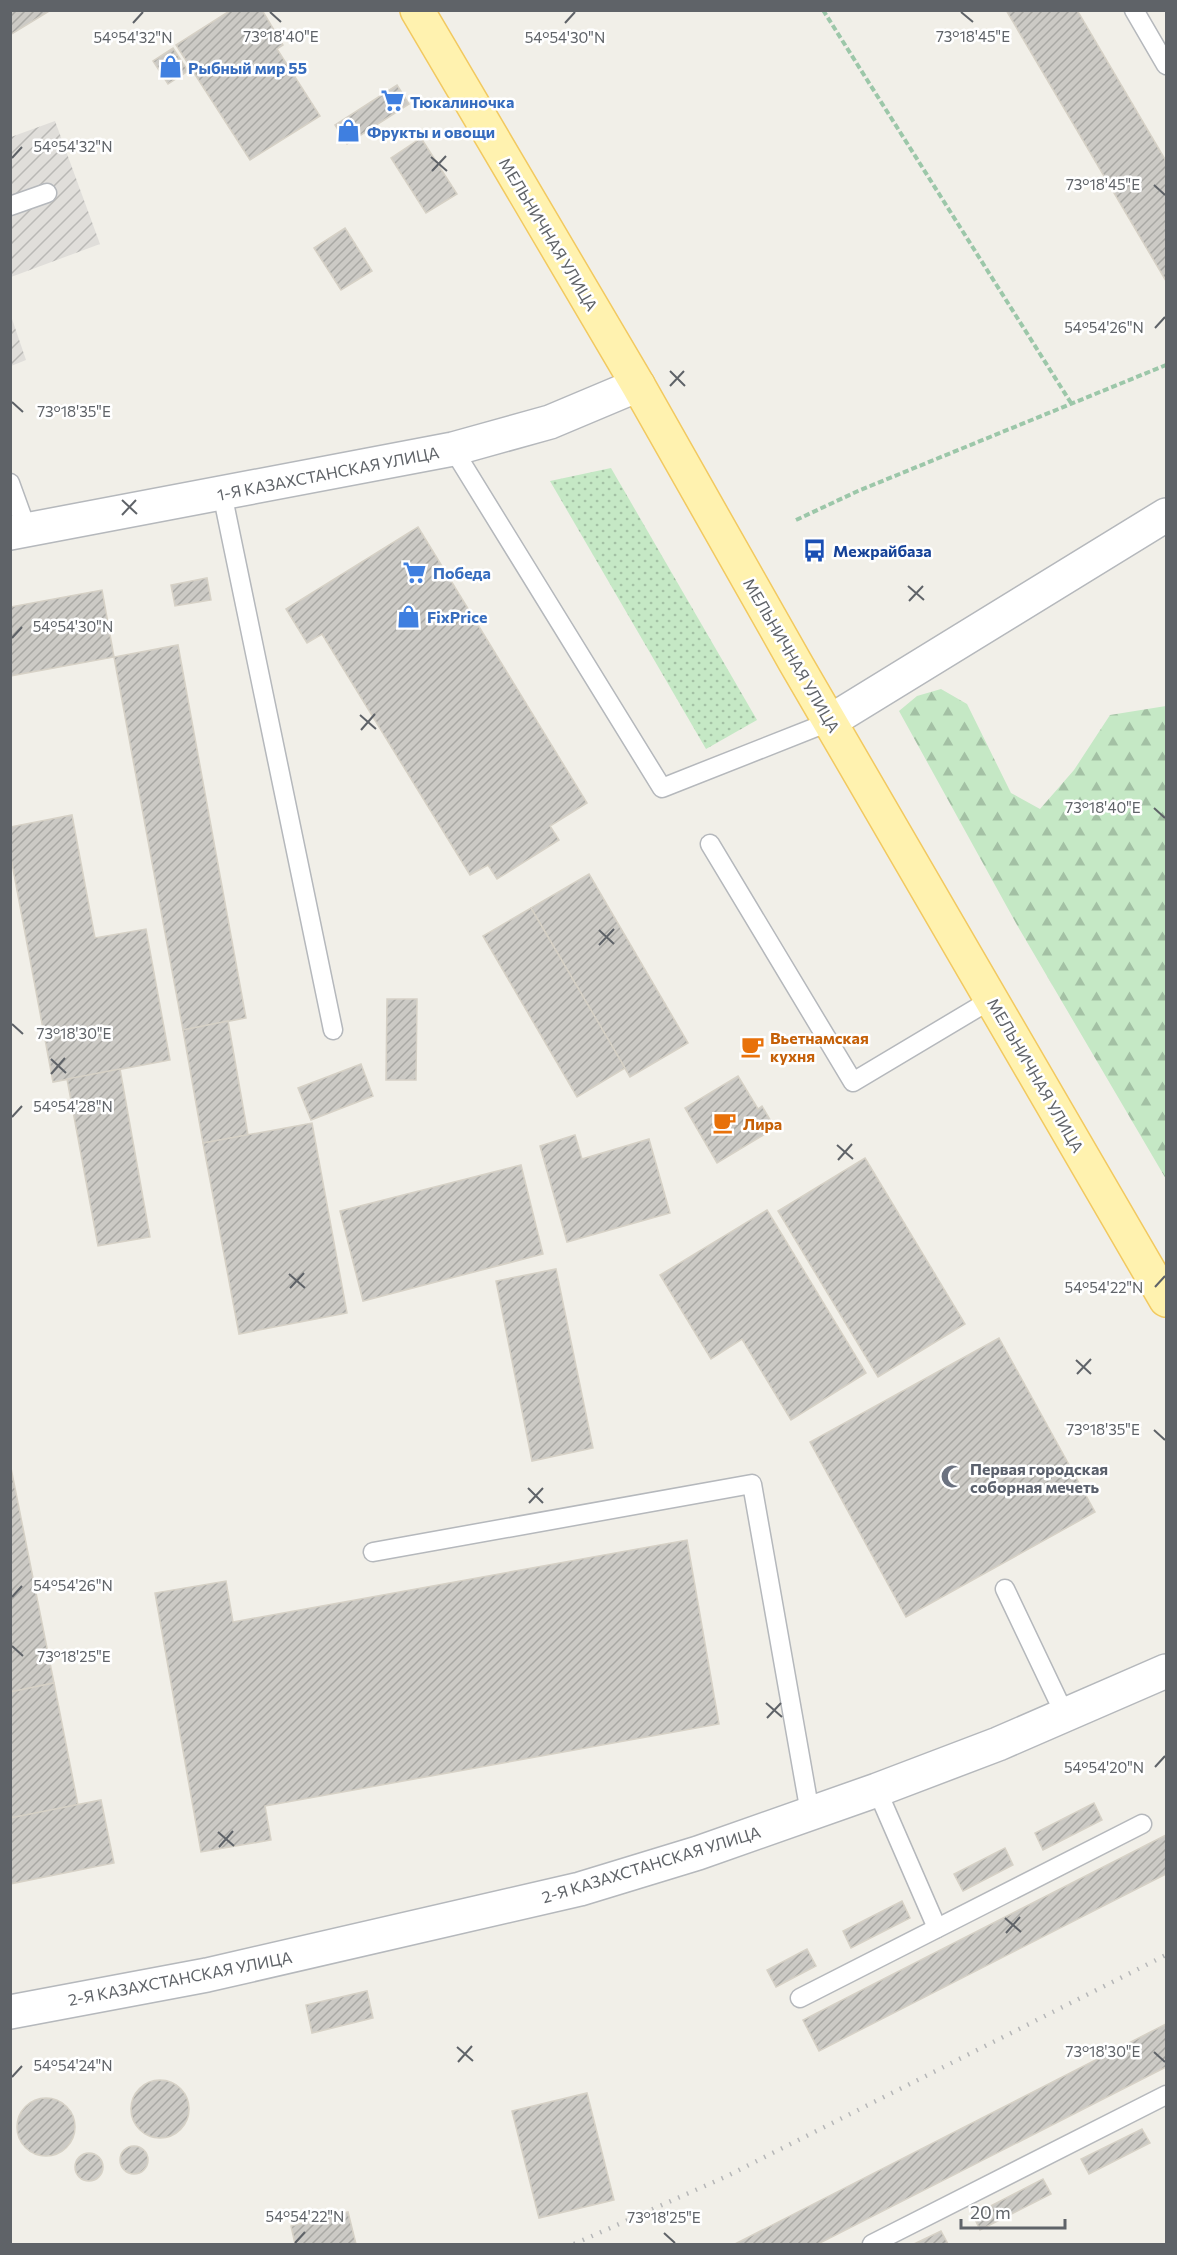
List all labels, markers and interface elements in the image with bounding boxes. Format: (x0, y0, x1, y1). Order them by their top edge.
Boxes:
text: 73°18'40"E (243, 27, 319, 45)
text: 73°18'45"E (936, 27, 1010, 45)
text: 54°54'32"N (93, 28, 173, 46)
text: 54°54'30"N (525, 28, 605, 46)
shop icon: Рыбный мир 55 (157, 54, 183, 80)
place label: Рыбный мир 55 (188, 58, 307, 77)
supermarket icon: Тюкалиночка (379, 88, 405, 114)
place label: Тюкалиночка (410, 92, 514, 111)
shop icon: Фрукты и овощи (336, 118, 362, 144)
place label: Фрукты и овощи (367, 122, 495, 141)
text: 54°54'32"N (33, 137, 113, 155)
street label: МЕЛЬНИЧНАЯ УЛИЦА (496, 154, 602, 314)
text: 73°18'45"E (1066, 175, 1140, 193)
text: 54°54'26"N (1064, 318, 1144, 336)
text: 73°18'35"E (37, 402, 111, 420)
street label: 1-Я КАЗАХСТАНСКАЯ УЛИЦА (215, 442, 441, 504)
bus stop icon: Межрайбаза (802, 537, 828, 563)
place label: Межрайбаза (833, 541, 932, 560)
supermarket icon: Победа (402, 559, 428, 585)
place label: Победа (433, 563, 491, 582)
street label: МЕЛЬНИЧНАЯ УЛИЦА (740, 574, 844, 736)
shop icon: FixPrice (396, 603, 422, 629)
place label: FixPrice (427, 607, 487, 626)
text: 54°54'30"N (33, 617, 113, 635)
text: 73°18'40"E (1065, 798, 1141, 816)
street label: МЕЛЬНИЧНАЯ УЛИЦА (984, 994, 1088, 1156)
text: 73°18'30"E (37, 1024, 112, 1042)
place label: Вьетнамская кухня (770, 1028, 869, 1065)
cafe icon: Вьетнамская кухня (739, 1033, 765, 1059)
text: 54°54'28"N (33, 1097, 113, 1115)
cafe icon: Лира (712, 1110, 738, 1136)
place label: Лира (743, 1114, 782, 1133)
text: 54°54'22"N (1065, 1278, 1143, 1296)
text: 73°18'35"E (1066, 1420, 1140, 1438)
place label: Первая городская соборная мечеть (970, 1459, 1108, 1496)
mosque icon: Первая городская соборная мечеть (939, 1464, 965, 1490)
text: 54°54'26"N (33, 1576, 113, 1594)
text: 73°18'25"E (37, 1647, 111, 1665)
text: 54°54'20"N (1064, 1758, 1144, 1776)
street label: 2-Я КАЗАХСТАНСКАЯ УЛИЦА (539, 1822, 763, 1906)
street label: 2-Я КАЗАХСТАНСКАЯ УЛИЦА (66, 1947, 294, 2009)
text: 73°18'30"E (1066, 2042, 1141, 2060)
text: 54°54'24"N (33, 2056, 113, 2074)
scale bar (961, 2192, 1064, 2230)
text: 20 m (970, 2201, 1011, 2223)
text: 54°54'22"N (266, 2207, 344, 2225)
text: 73°18'25"E (627, 2208, 701, 2226)

